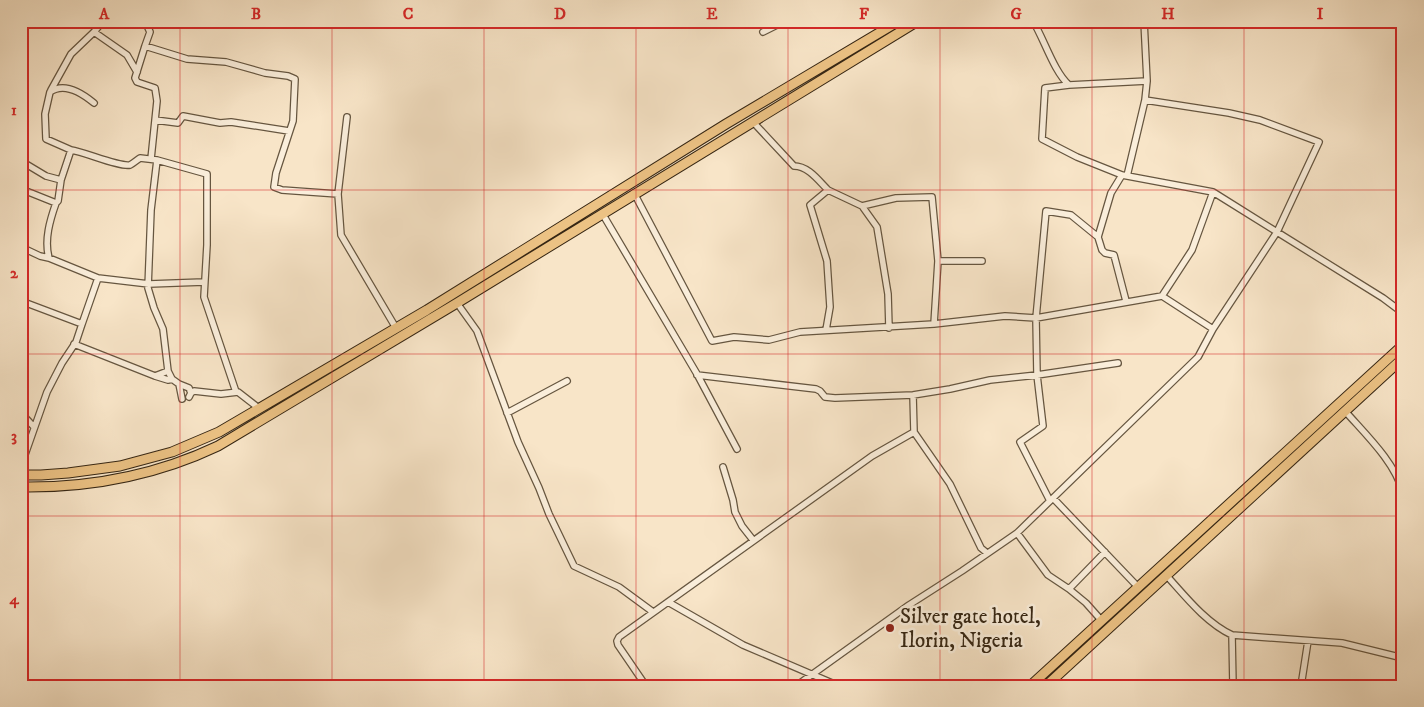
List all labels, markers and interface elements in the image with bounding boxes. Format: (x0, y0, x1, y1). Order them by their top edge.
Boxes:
text: A (98, 4, 110, 24)
text: B (251, 4, 261, 24)
text: C (403, 4, 413, 24)
text: D (554, 4, 566, 24)
text: E (706, 4, 718, 24)
text: F (859, 4, 869, 24)
text: G (1010, 4, 1022, 24)
text: H (1161, 4, 1175, 24)
text: I (1317, 4, 1324, 24)
text: 1 (11, 100, 17, 120)
text: 2 (10, 263, 19, 283)
text: 3 (11, 426, 17, 446)
text: 4 (8, 589, 19, 609)
place label: Silver gate hotel, Ilorin, Nigeria (900, 604, 1041, 654)
marker: Silver gate hotel, Ilorin, Nigeria (884, 622, 896, 634)

